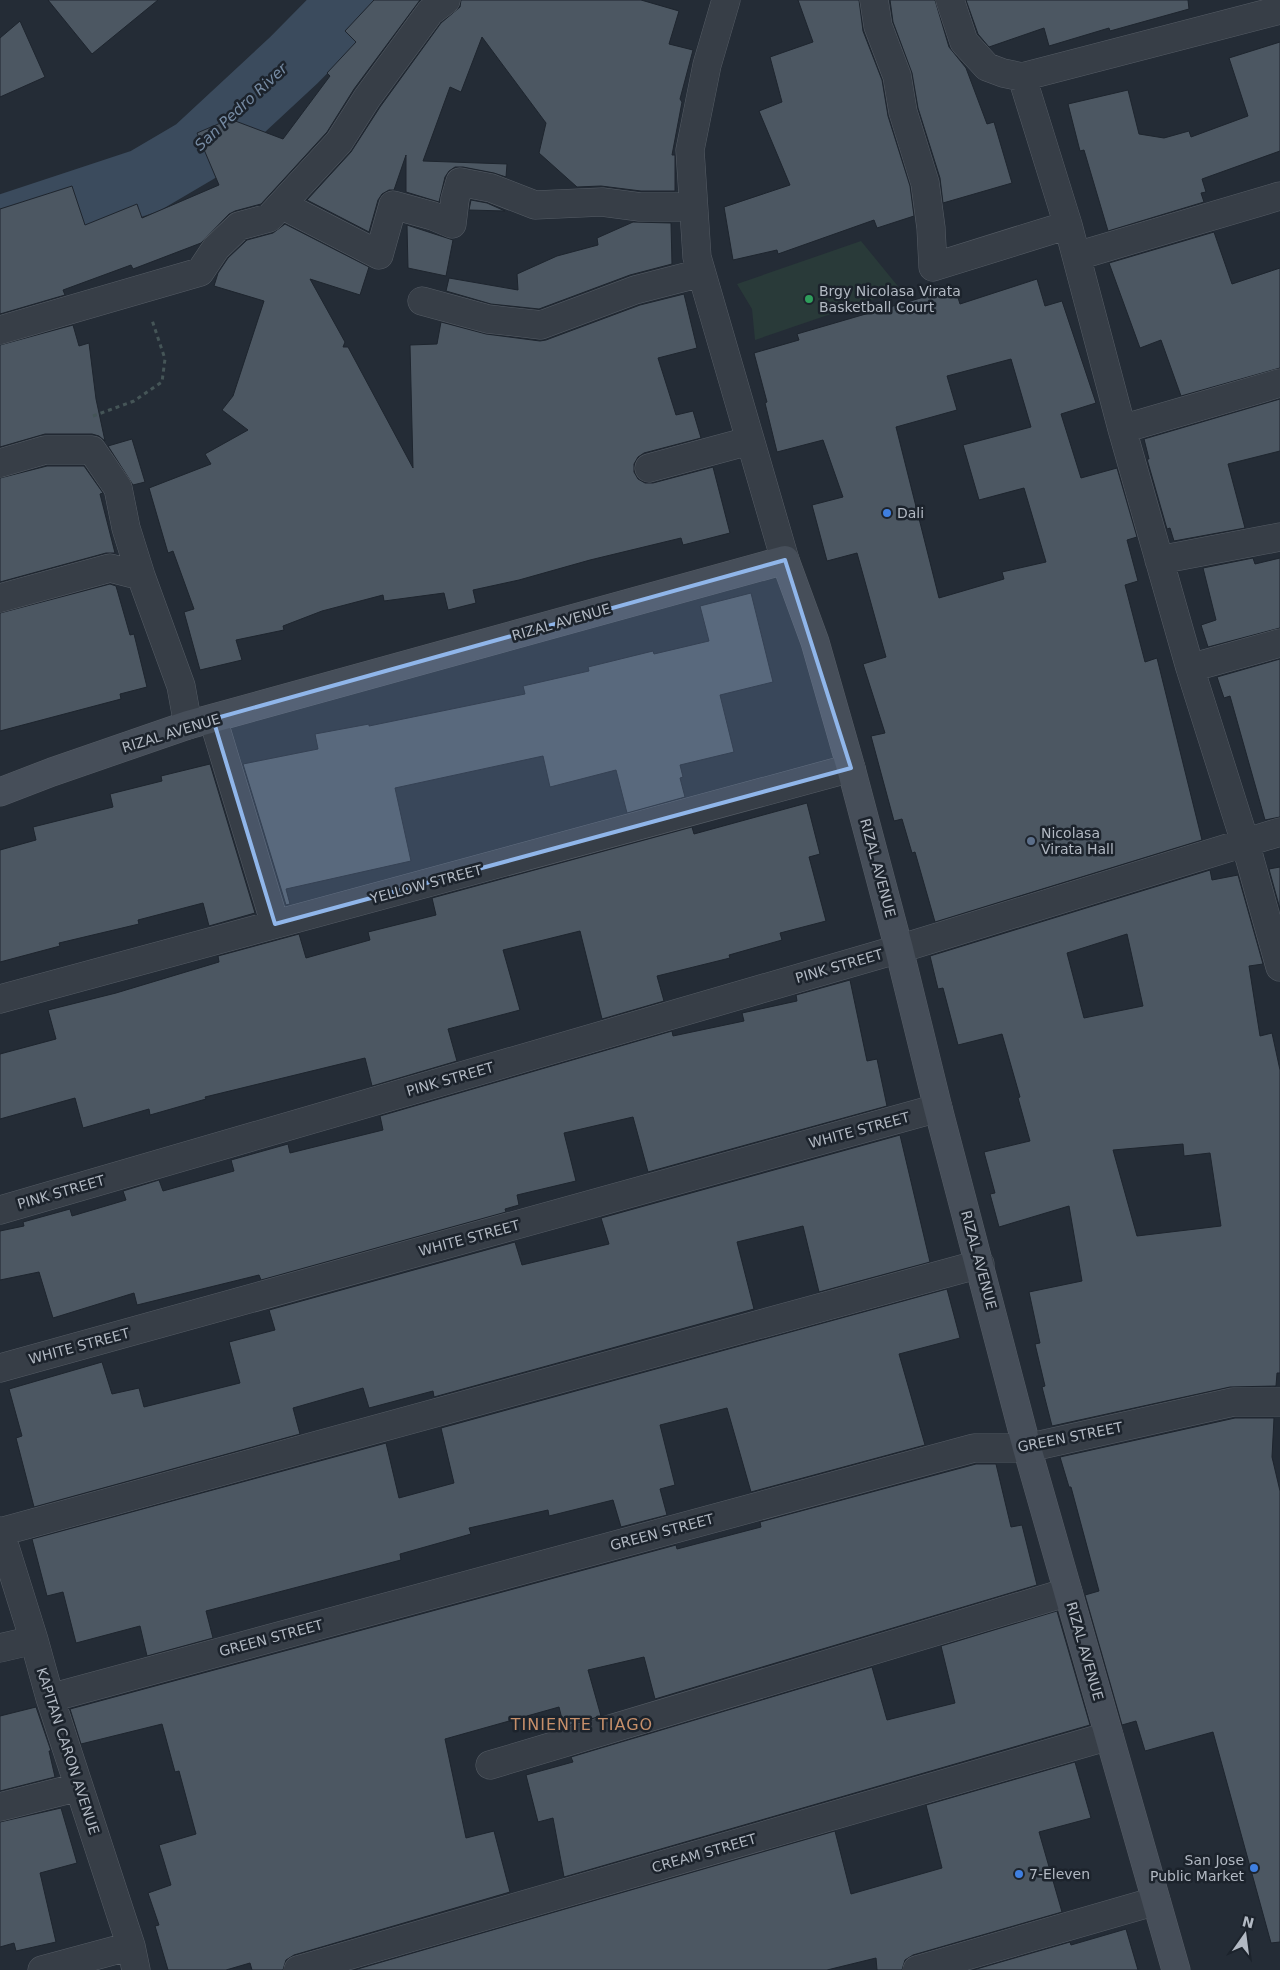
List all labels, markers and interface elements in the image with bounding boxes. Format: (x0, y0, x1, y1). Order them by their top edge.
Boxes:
water label: San Pedro River (191, 59, 292, 154)
place label: Brgy Nicolasa Virata Basketball Court (819, 283, 961, 315)
marker: Brgy Nicolasa Virata Basketball Court (803, 293, 815, 305)
place label: Dali (897, 505, 924, 521)
marker: Dali (881, 507, 893, 519)
street label: RIZAL AVENUE (510, 600, 612, 644)
street label: RIZAL AVENUE (120, 710, 222, 756)
street label: RIZAL AVENUE (857, 817, 899, 919)
place label: Nicolasa Virata Hall (1041, 825, 1114, 857)
marker: Nicolasa Virata Hall (1025, 835, 1037, 847)
street label: YELLOW STREET (367, 861, 484, 907)
street label: PINK STREET (793, 946, 885, 986)
street label: PINK STREET (404, 1059, 496, 1099)
street label: WHITE STREET (807, 1109, 912, 1151)
street label: PINK STREET (15, 1172, 107, 1212)
street label: RIZAL AVENUE (958, 1209, 1000, 1311)
street label: WHITE STREET (417, 1217, 522, 1259)
street label: WHITE STREET (27, 1325, 132, 1367)
street label: GREEN STREET (1016, 1419, 1124, 1455)
street label: GREEN STREET (608, 1510, 716, 1554)
street label: RIZAL AVENUE (1063, 1600, 1107, 1702)
street label: GREEN STREET (217, 1616, 325, 1660)
street label: KAPITAN CARON AVENUE (33, 1665, 103, 1837)
district label: TINIENTE TIAGO (510, 1715, 653, 1734)
street label: CREAM STREET (650, 1830, 758, 1876)
place label: San Jose Public Market (1150, 1852, 1245, 1884)
marker: San Jose Public Market (1248, 1862, 1260, 1874)
place label: 7-Eleven (1029, 1866, 1090, 1882)
marker: 7-Eleven (1013, 1868, 1025, 1880)
north arrow (1220, 1910, 1270, 1960)
text: N (1241, 1913, 1256, 1932)

